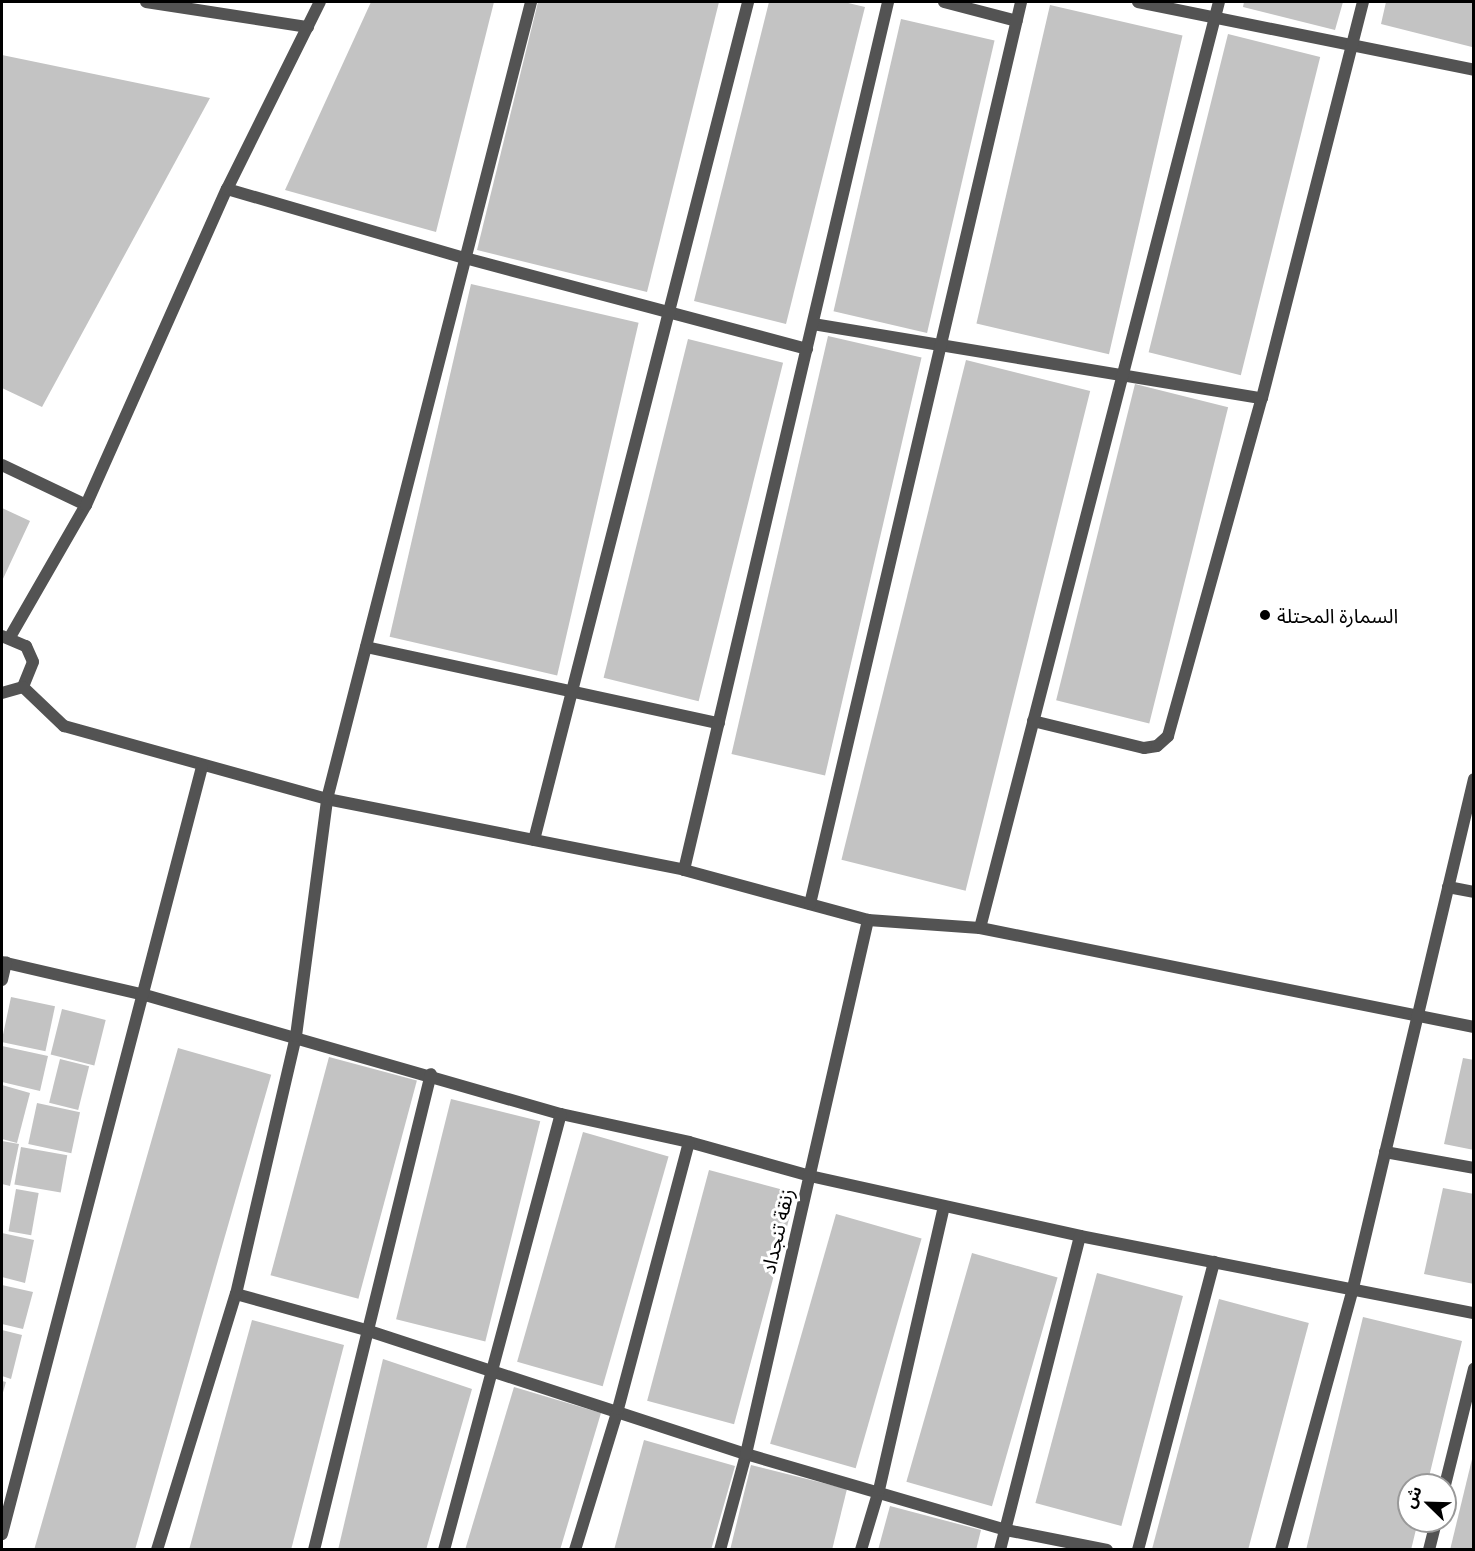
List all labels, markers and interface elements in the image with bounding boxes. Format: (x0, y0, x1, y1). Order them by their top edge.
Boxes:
place label: السمارة المحتلة (1277, 603, 1398, 627)
marker: السمارة المحتلة (1258, 608, 1272, 622)
street label: زنقة تنجداد (756, 1186, 798, 1276)
north arrow (1397, 1473, 1457, 1533)
text: ش (1399, 1483, 1426, 1511)

